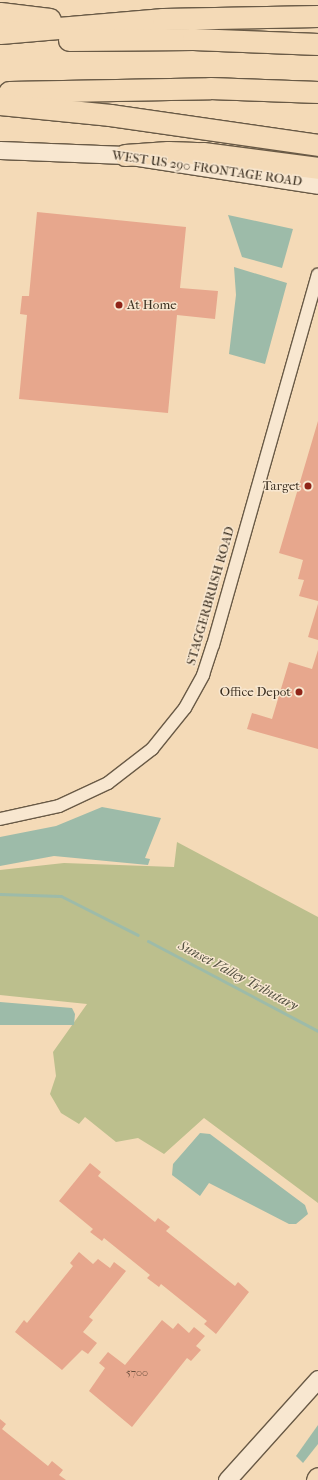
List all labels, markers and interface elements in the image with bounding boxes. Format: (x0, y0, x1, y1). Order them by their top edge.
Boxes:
street label: WEST US 290 FRONTAGE ROAD (111, 148, 303, 190)
place label: At Home (127, 297, 177, 313)
marker: At Home (114, 300, 124, 310)
place label: Target (263, 478, 300, 494)
marker: Target (303, 481, 313, 491)
street label: STAGGERBRUSH ROAD (184, 525, 238, 667)
place label: Office Depot (220, 684, 291, 700)
marker: Office Depot (294, 687, 304, 697)
water label: Sunset Valley Tributary (175, 937, 301, 1015)
house number: 5700 (126, 1366, 148, 1380)

